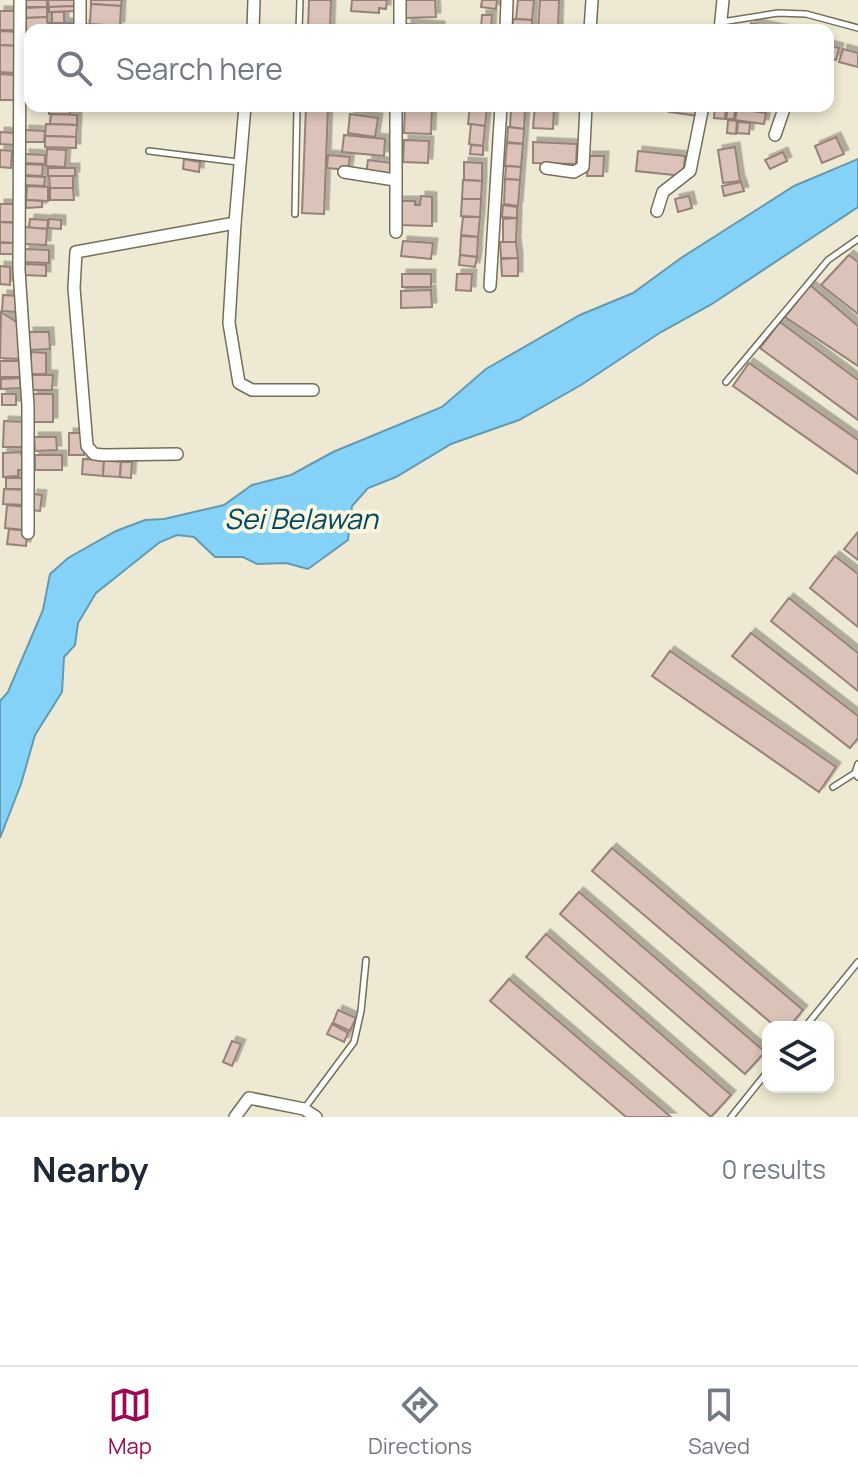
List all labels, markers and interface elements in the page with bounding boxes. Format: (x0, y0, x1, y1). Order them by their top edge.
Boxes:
search box (24, 24, 834, 112)
icon: search (52, 46, 96, 90)
text: Search here (116, 48, 283, 89)
water label: Sei Belawan (224, 499, 379, 537)
map controls (762, 1021, 834, 1093)
button: layers (762, 1021, 834, 1093)
text: Nearby (32, 1146, 148, 1192)
text: 0 results (721, 1151, 826, 1187)
tab: Map (108, 1383, 152, 1461)
tab: Directions (368, 1383, 472, 1461)
tab: Saved (688, 1383, 750, 1461)

